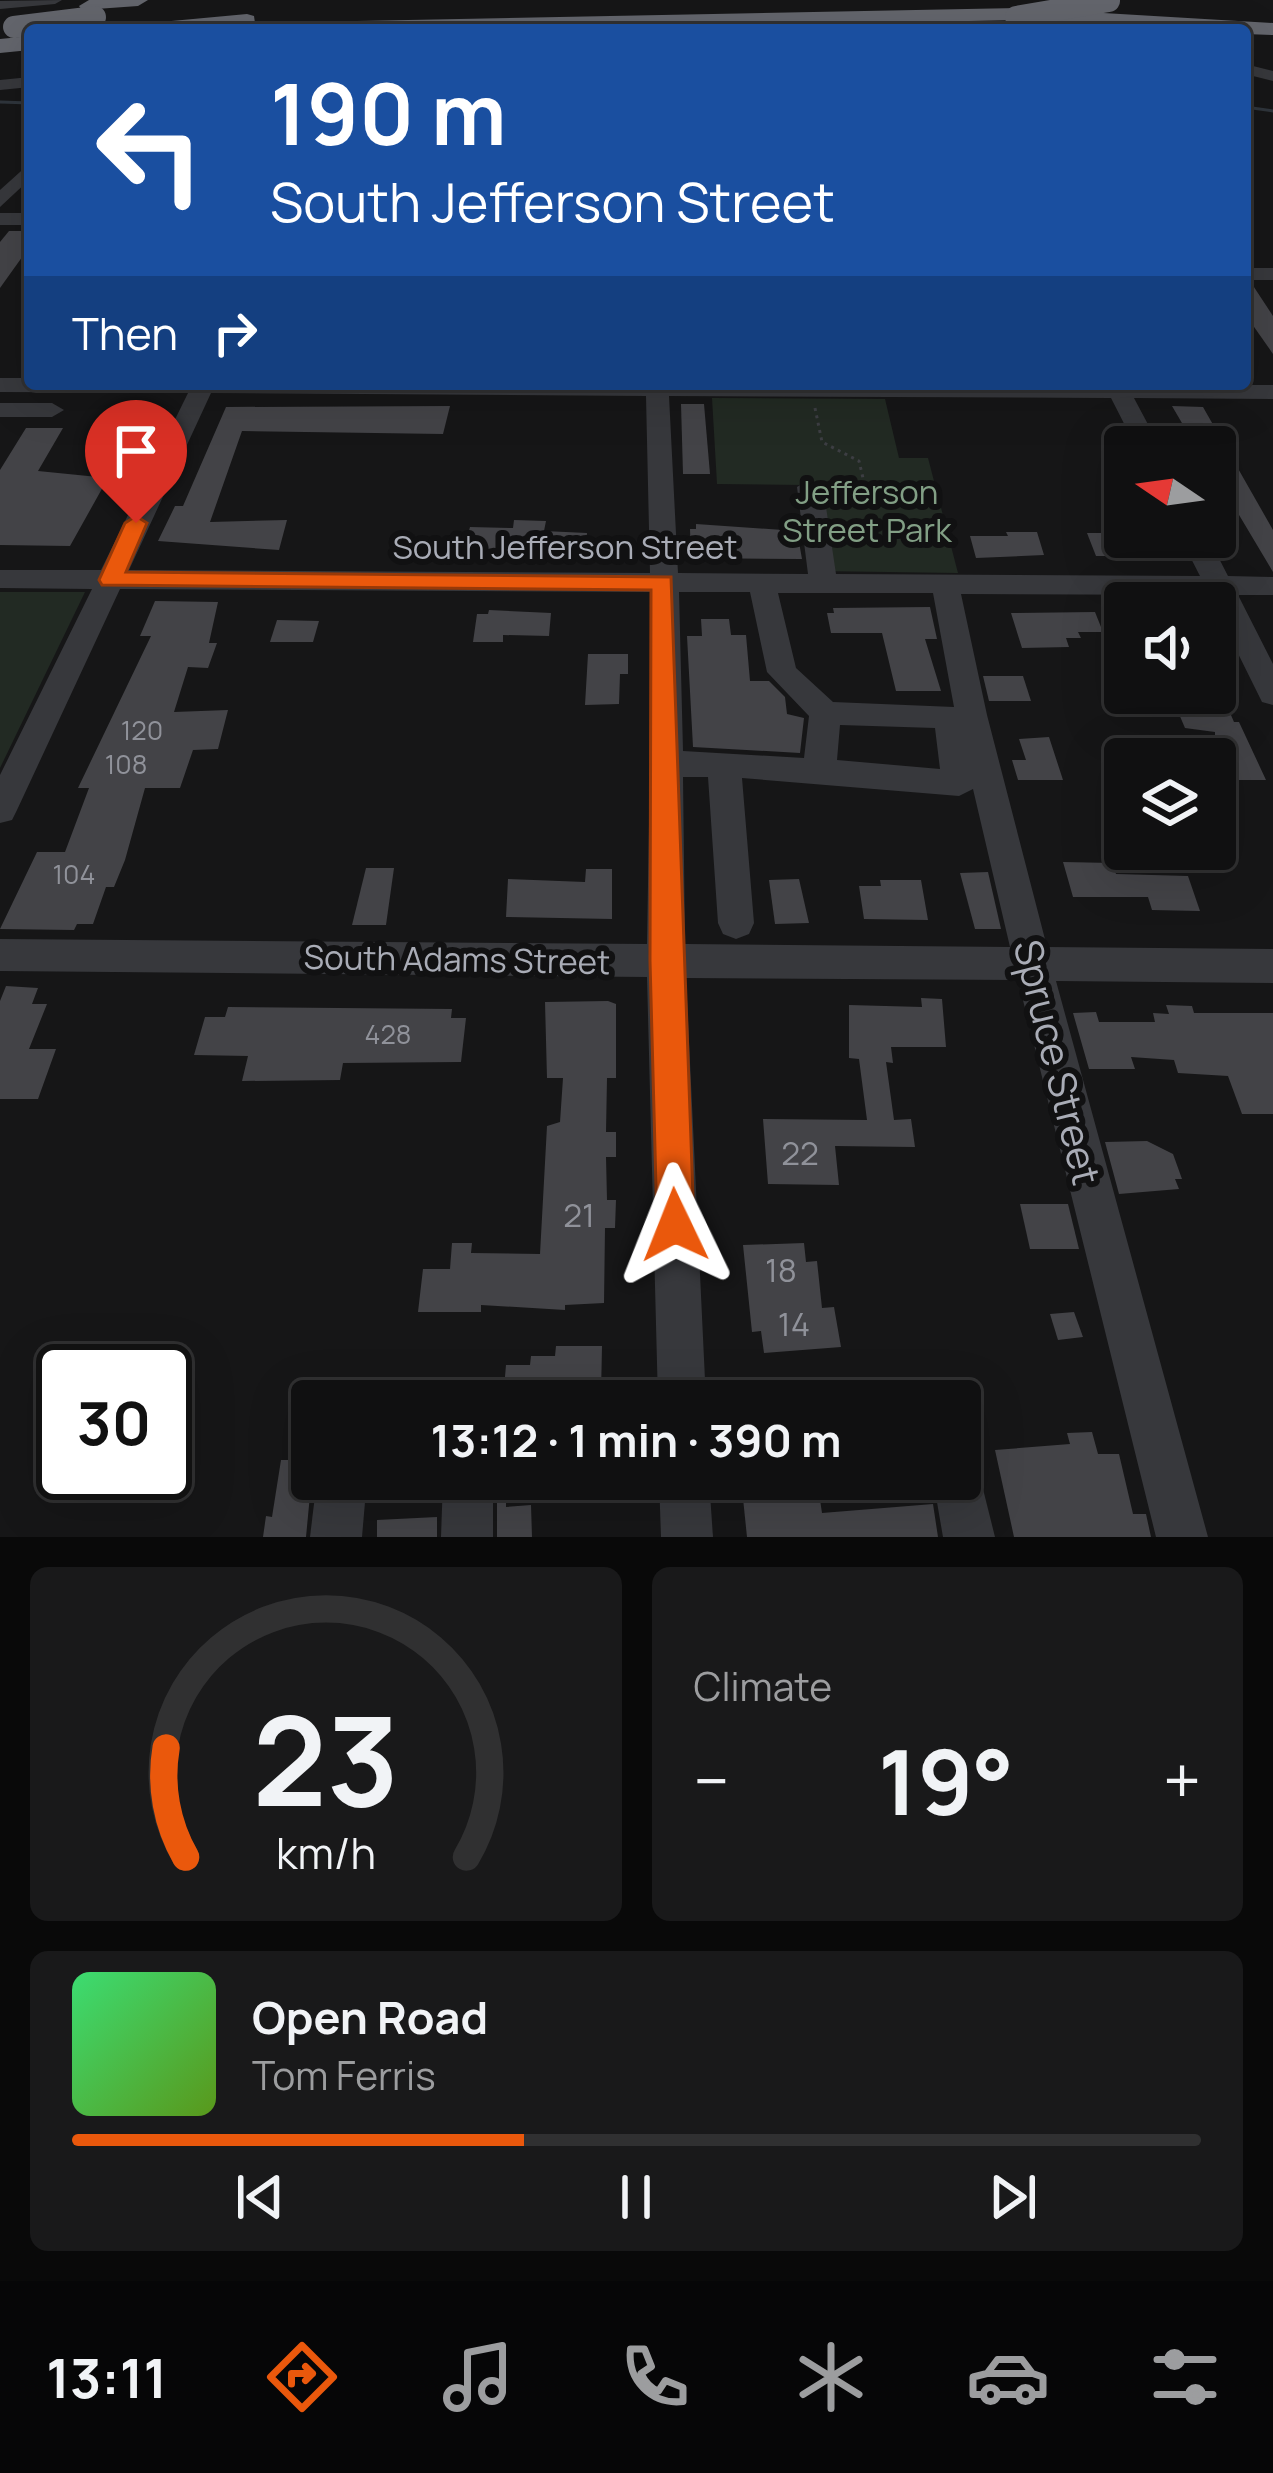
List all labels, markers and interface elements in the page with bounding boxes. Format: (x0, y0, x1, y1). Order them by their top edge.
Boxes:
text: 190 m (270, 55, 507, 170)
icon: left (72, 72, 228, 228)
text: South Jefferson Street (270, 164, 835, 238)
icon: right (202, 300, 268, 366)
text: Then (72, 302, 178, 364)
pin (85, 400, 187, 523)
icon: arrive (103, 418, 169, 484)
north arrow (1104, 426, 1236, 558)
map controls (1104, 426, 1236, 870)
park label: Jefferson Street Park (782, 469, 953, 552)
street label: South Jefferson Street (392, 524, 738, 569)
button: sound (1104, 582, 1236, 714)
house number: 120 (121, 711, 163, 748)
button: layers (1104, 738, 1236, 870)
house number: 108 (105, 745, 147, 782)
house number: 104 (53, 855, 95, 892)
street label: South Adams Street (303, 934, 611, 984)
street label: Spruce Street (1002, 934, 1114, 1190)
house number: 428 (365, 1015, 411, 1052)
house number: 22 (781, 1130, 819, 1175)
position arrow (612, 1162, 738, 1288)
house number: 21 (563, 1192, 595, 1237)
house number: 18 (765, 1247, 797, 1292)
house number: 14 (778, 1301, 810, 1346)
speed limit sign: 30 (36, 1344, 192, 1500)
text: 13:12 · 1 min · 390 m (431, 1409, 841, 1471)
text: Climate (694, 1659, 832, 1713)
text: 23 (252, 1673, 399, 1843)
text: 19° (878, 1719, 1014, 1842)
text: − (694, 1735, 729, 1825)
text: + (1163, 1735, 1201, 1825)
text: km/h (276, 1823, 376, 1882)
text: Open Road (252, 1986, 488, 2048)
text: Tom Ferris (252, 2048, 436, 2102)
icon: previous (227, 2164, 293, 2230)
icon: pause (603, 2164, 669, 2230)
icon: next (980, 2164, 1046, 2230)
icon: directions (260, 2335, 344, 2419)
icon: music (436, 2335, 520, 2419)
icon: phone (613, 2335, 697, 2419)
icon: climate (789, 2335, 873, 2419)
icon: car (966, 2335, 1050, 2419)
icon: filters (1143, 2335, 1227, 2419)
text: 13:11 (46, 2340, 167, 2414)

